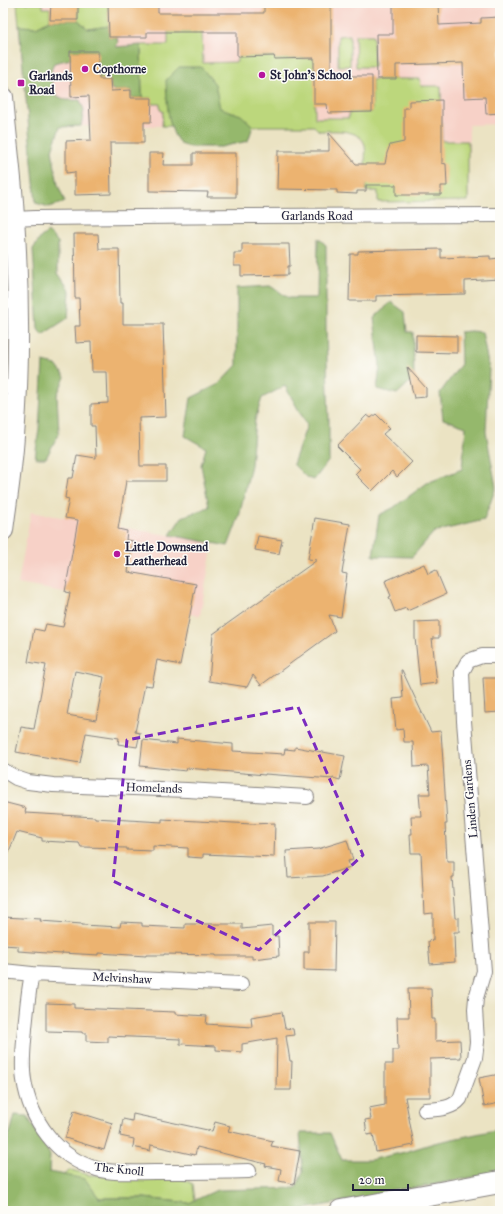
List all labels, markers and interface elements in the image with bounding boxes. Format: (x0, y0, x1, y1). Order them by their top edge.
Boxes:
place label: Copthorne (93, 62, 146, 77)
marker: Copthorne (80, 64, 90, 74)
place label: St John's School (270, 68, 352, 83)
place label: Garlands Road (29, 69, 73, 97)
marker: St John's School (257, 70, 267, 80)
marker: Garlands Road (16, 78, 26, 88)
street label: Garlands Road (281, 209, 353, 223)
place label: Little Downsend Leatherhead (125, 540, 209, 568)
marker: Little Downsend Leatherhead (112, 549, 122, 559)
street label: Linden Gardens (460, 759, 480, 839)
street label: Homelands (125, 780, 183, 796)
street label: Melvinshaw (92, 969, 152, 987)
street label: The Knoll (93, 1159, 145, 1179)
scale bar (353, 1166, 408, 1192)
text: 20 m (359, 1173, 385, 1187)

